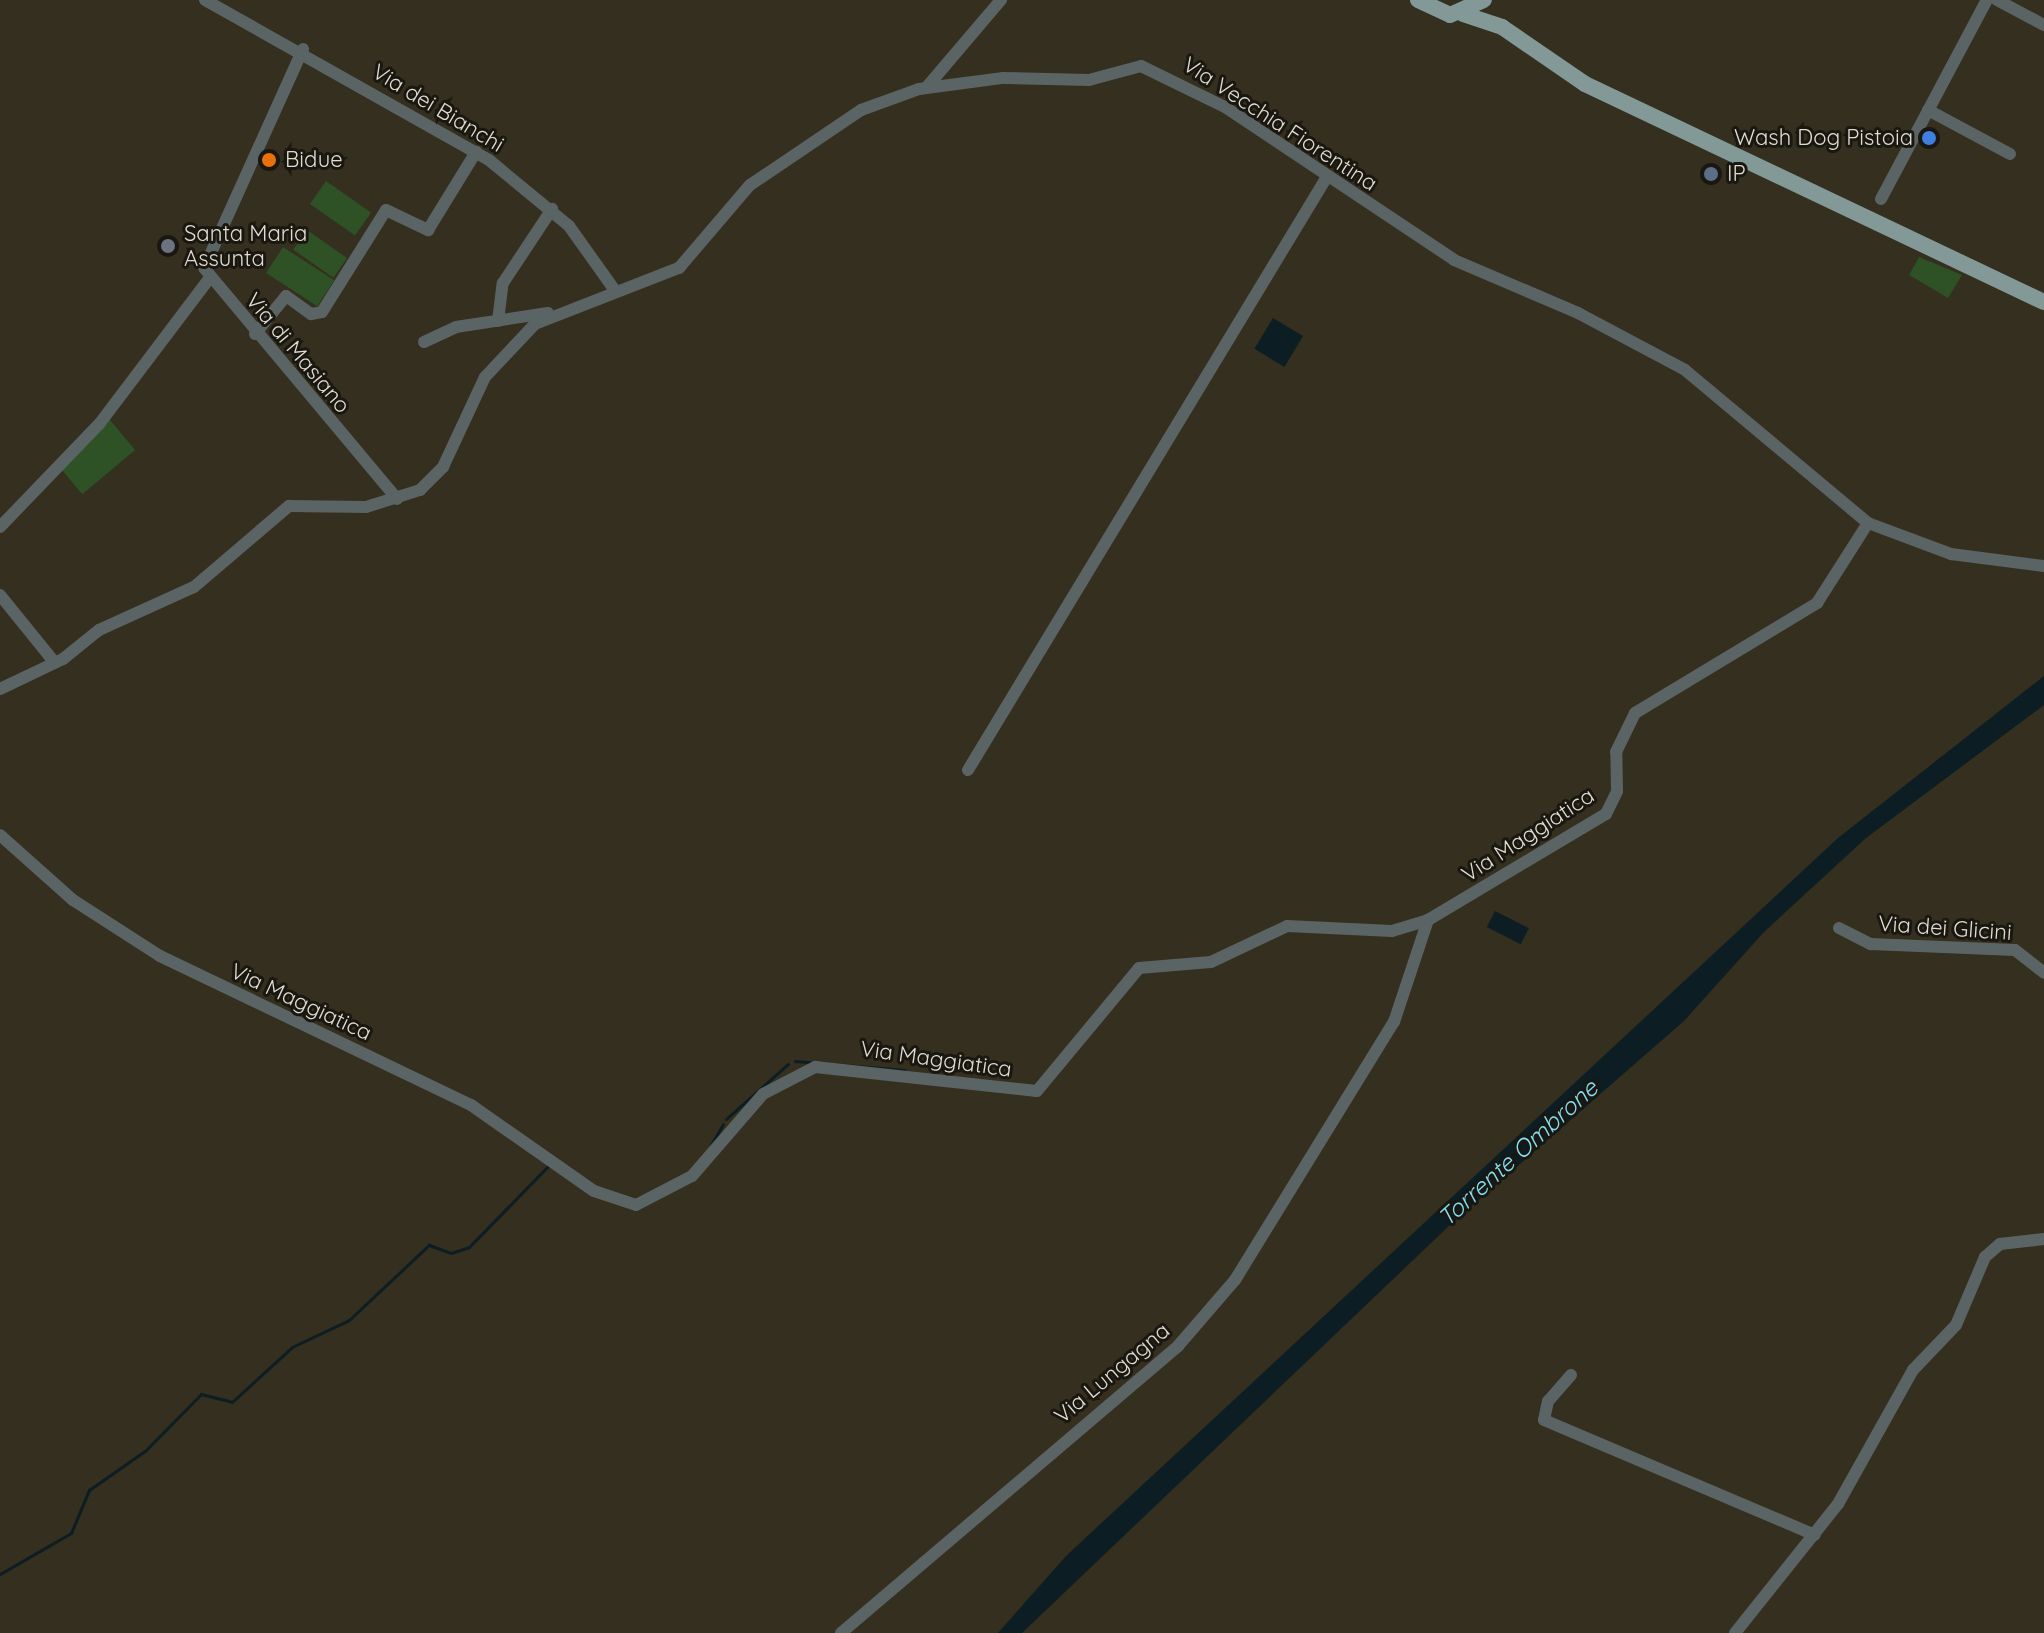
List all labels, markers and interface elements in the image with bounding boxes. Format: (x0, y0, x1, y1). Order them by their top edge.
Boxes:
street label: Via Vecchia Fiorentina (1178, 51, 1382, 197)
street label: Via dei Bianchi (367, 58, 509, 158)
place label: Wash Dog Pistoia (1734, 125, 1913, 151)
marker: Wash Dog Pistoia (1920, 129, 1938, 147)
place label: Bidue (285, 147, 343, 173)
marker: Bidue (260, 151, 278, 169)
place label: IP (1727, 161, 1746, 187)
marker: IP (1702, 165, 1720, 183)
place label: Santa Maria Assunta (184, 220, 307, 272)
marker: Santa Maria Assunta (159, 237, 177, 255)
street label: Via di Masiano (240, 288, 356, 418)
street label: Via Maggiatica (1457, 782, 1599, 888)
street label: Via dei Glicini (1877, 910, 2013, 946)
street label: Via Maggiatica (226, 958, 376, 1046)
street label: Via Maggiatica (859, 1035, 1013, 1083)
water label: Torrente Ombrone (1432, 1074, 1604, 1232)
street label: Via Lungagna (1049, 1317, 1175, 1429)

